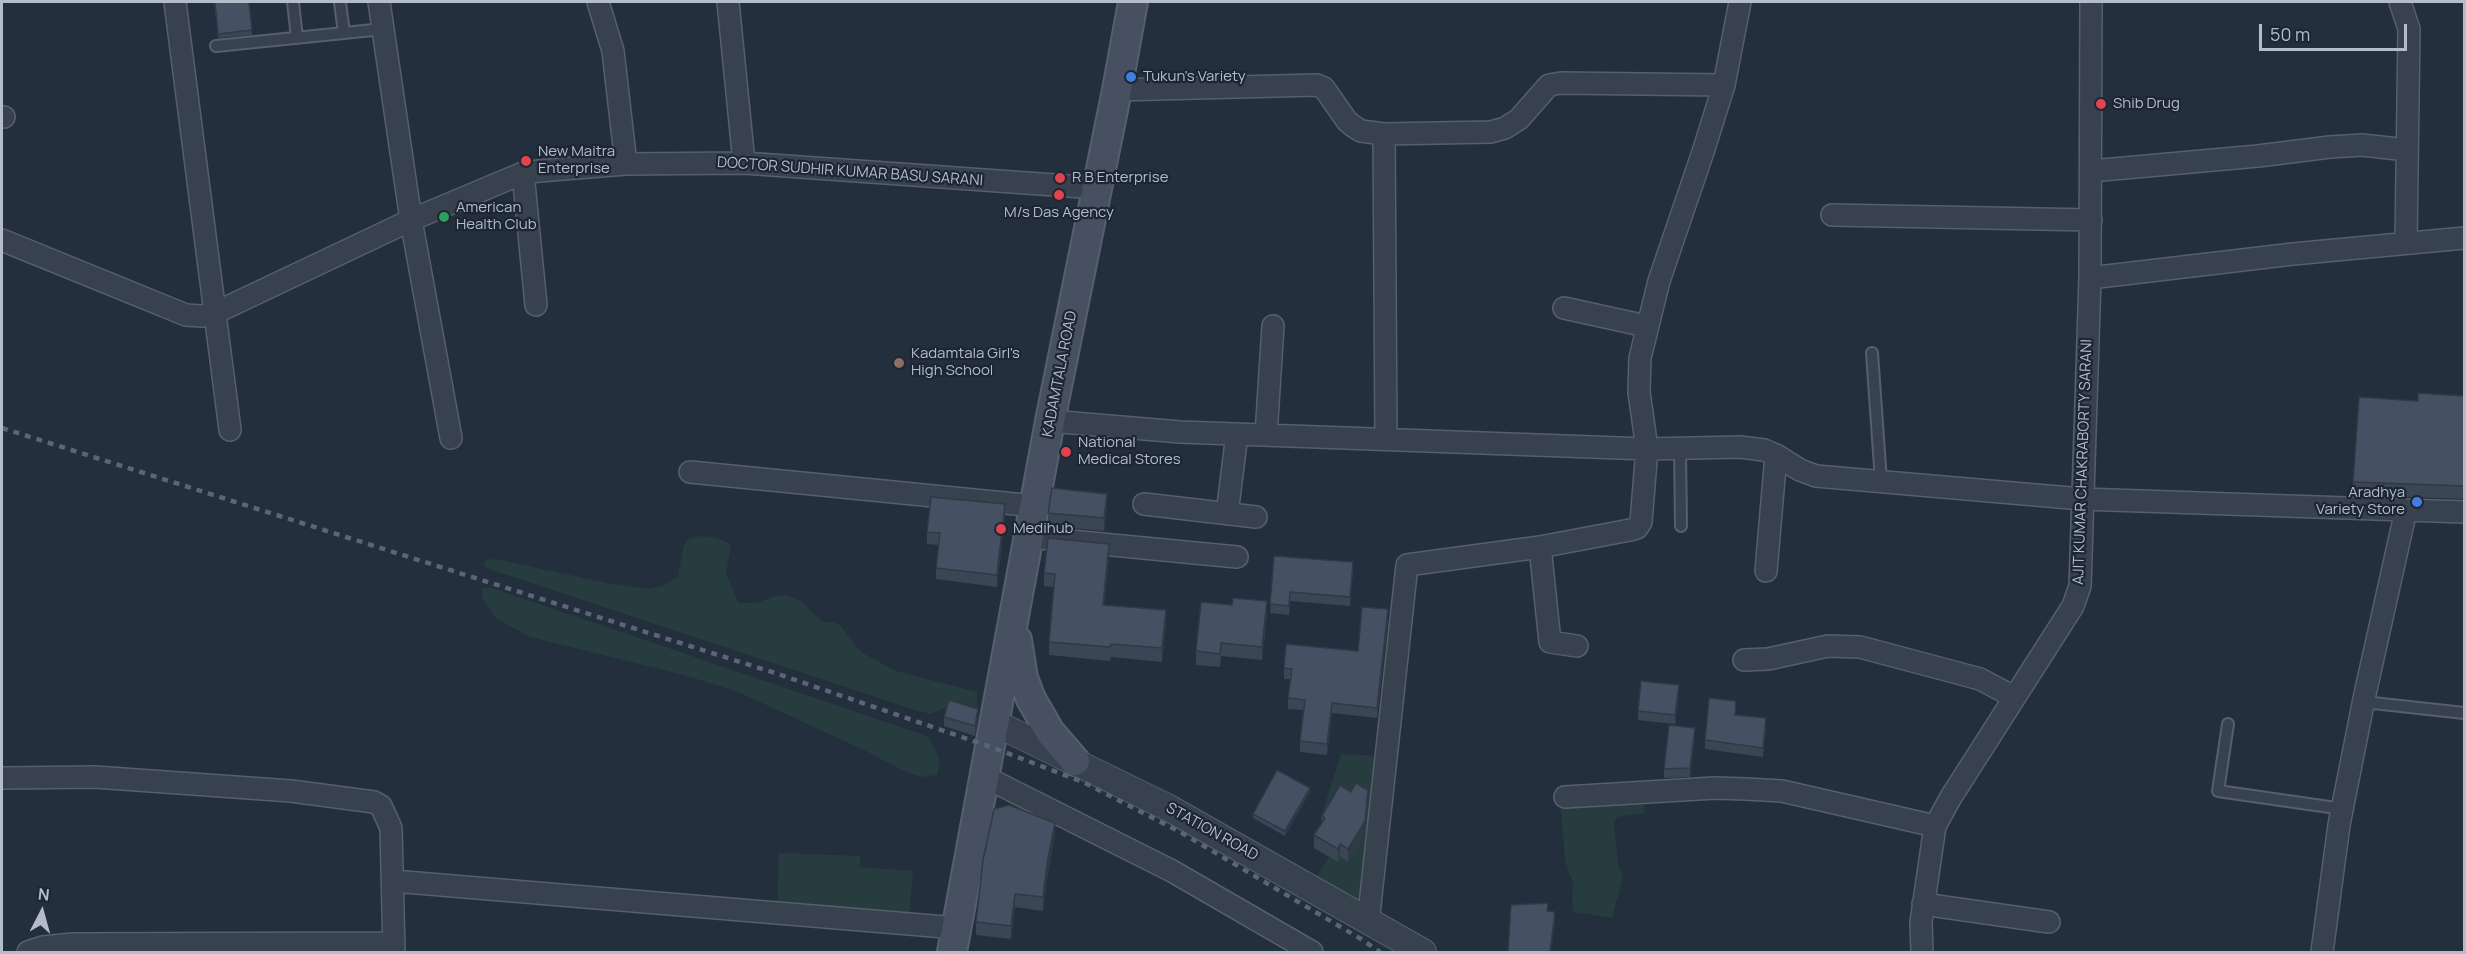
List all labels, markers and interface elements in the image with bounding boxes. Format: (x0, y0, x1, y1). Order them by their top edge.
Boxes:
scale bar (2262, 12, 2410, 50)
text: 50 m (2270, 22, 2310, 46)
place label: Tukun's Variety (1143, 68, 1246, 86)
marker: Tukun's Variety (1124, 70, 1138, 84)
place label: Shib Drug (2113, 95, 2180, 113)
marker: Shib Drug (2094, 97, 2108, 111)
place label: New Maitra Enterprise (538, 143, 615, 178)
marker: New Maitra Enterprise (519, 154, 533, 168)
street label: DOCTOR SUDHIR KUMAR BASU SARANI (716, 154, 984, 190)
place label: R B Enterprise (1072, 169, 1168, 187)
marker: R B Enterprise (1053, 171, 1067, 185)
marker: M/s Das Agency (1052, 188, 1066, 202)
place label: American Health Club (456, 199, 537, 234)
place label: M/s Das Agency (1004, 204, 1114, 222)
marker: American Health Club (437, 210, 451, 224)
street label: KADAMTALA ROAD (1039, 309, 1081, 439)
street label: AJIT KUMAR CHAKRABORTY SARANI (2070, 339, 2096, 585)
place label: Kadamtala Girl's High School (911, 345, 1020, 380)
marker: Kadamtala Girl's High School (892, 356, 906, 370)
place label: National Medical Stores (1078, 434, 1181, 469)
marker: National Medical Stores (1059, 445, 1073, 459)
place label: Aradhya Variety Store (2316, 484, 2405, 519)
marker: Aradhya Variety Store (2410, 495, 2424, 509)
place label: Medihub (1013, 520, 1073, 538)
marker: Medihub (994, 522, 1008, 536)
street label: STATION ROAD (1163, 799, 1261, 865)
north arrow (12, 882, 72, 942)
text: N (37, 883, 51, 906)

